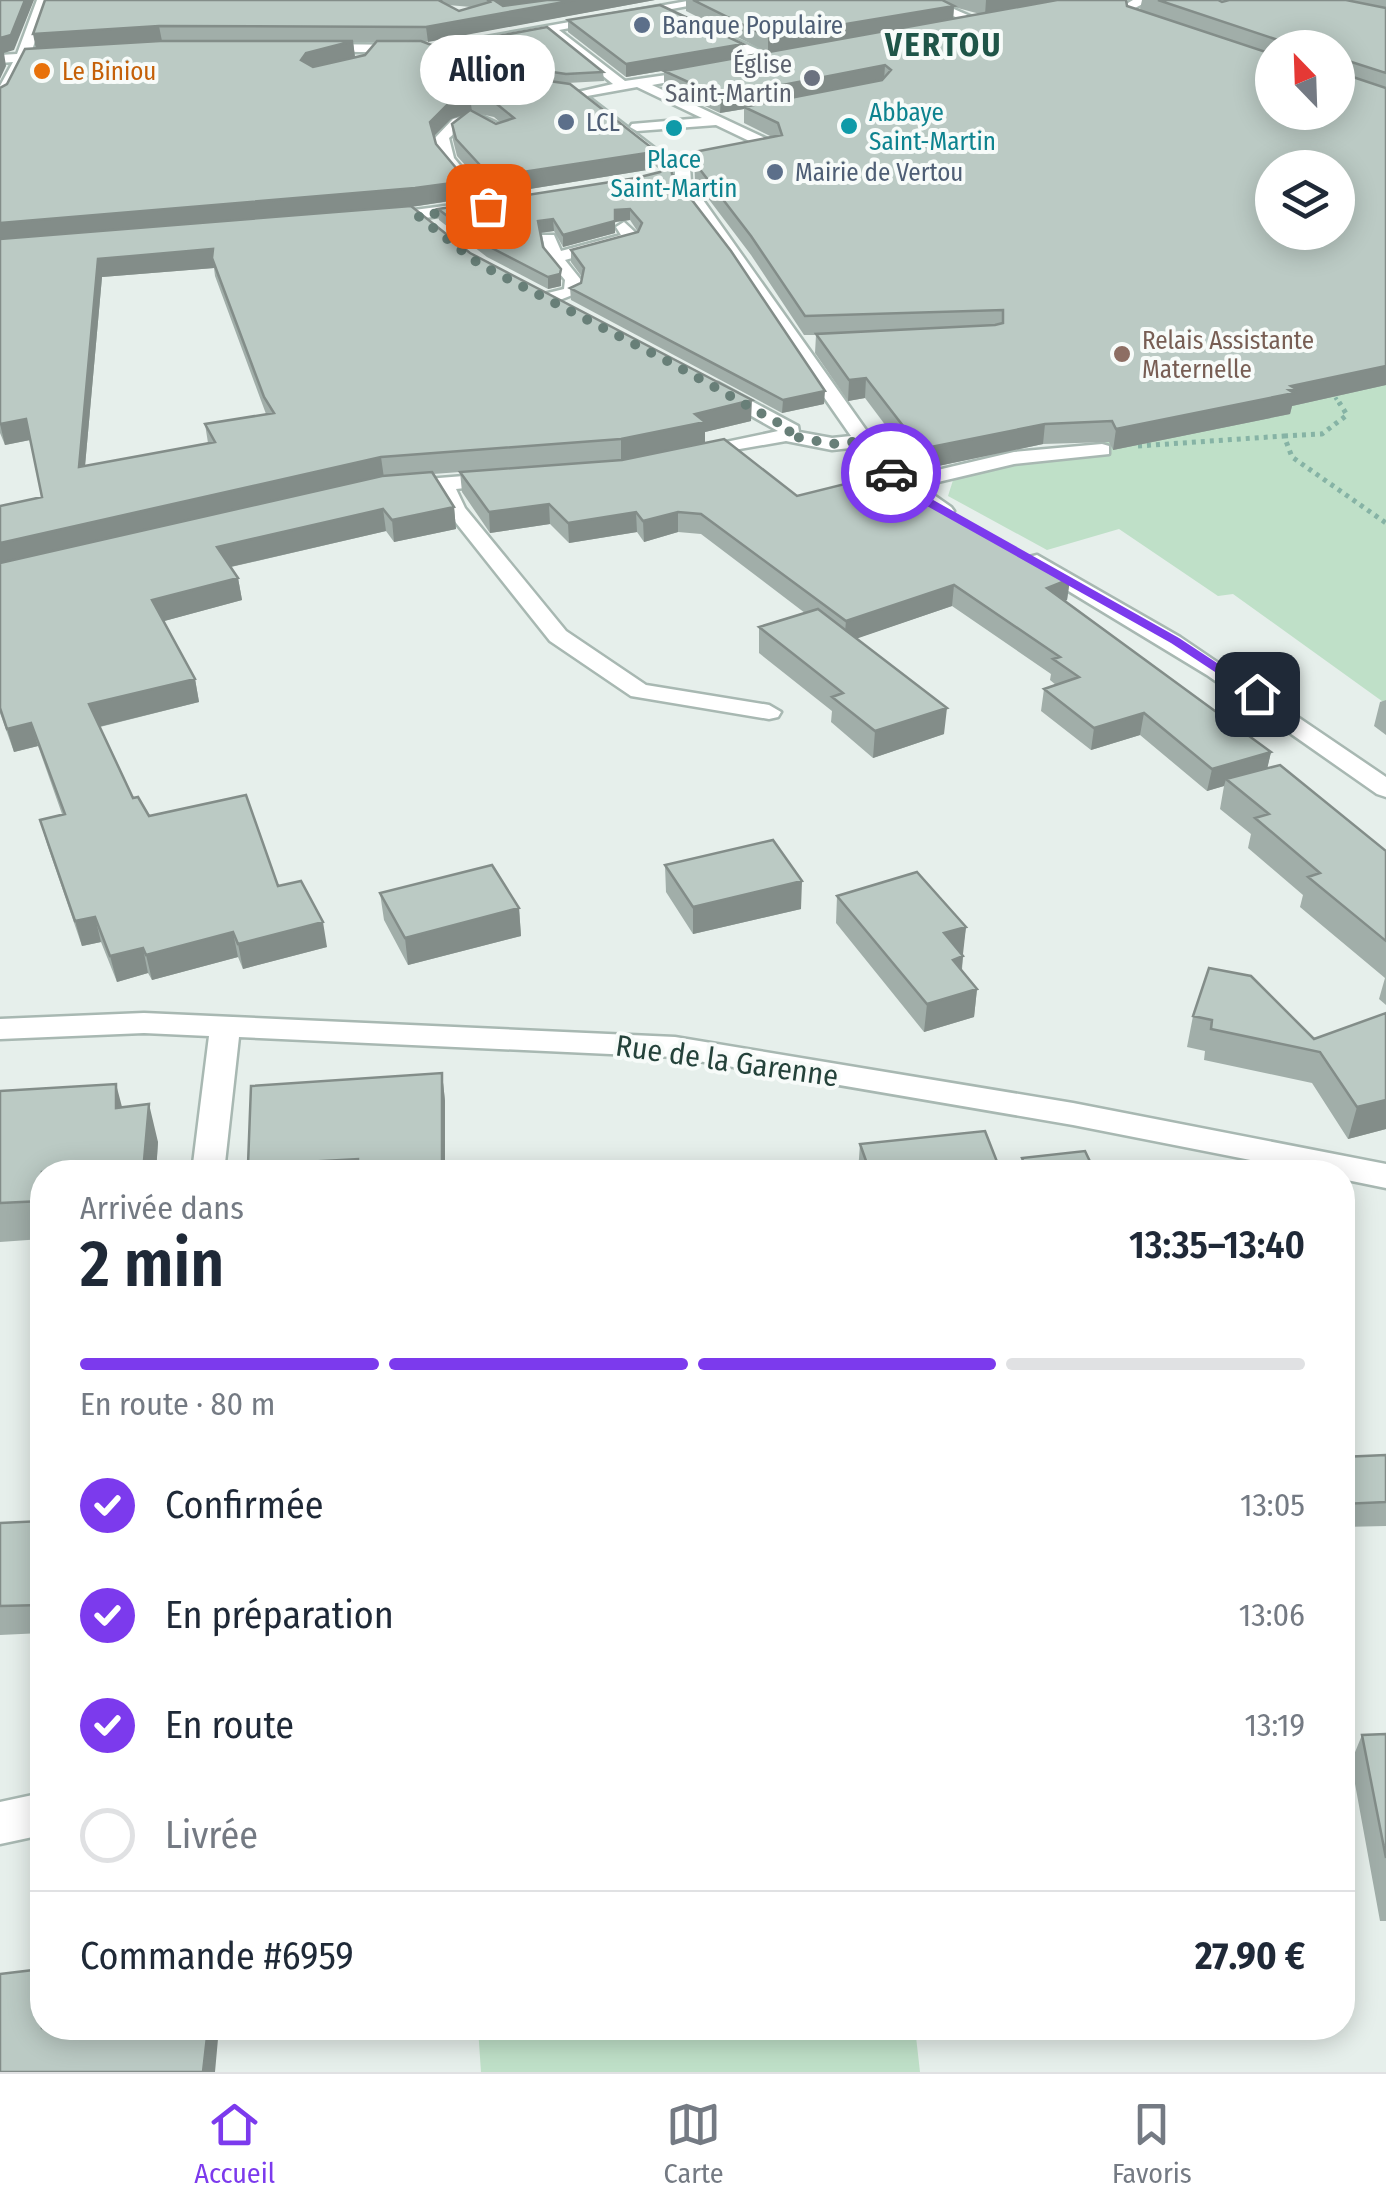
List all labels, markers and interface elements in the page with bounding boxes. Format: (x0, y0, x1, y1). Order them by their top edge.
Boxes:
place label: Banque Populaire (662, 11, 843, 41)
marker: Banque Populaire (631, 14, 653, 36)
district label: VERTOU (884, 26, 1003, 64)
north arrow (1255, 30, 1355, 130)
map controls (1255, 30, 1355, 250)
callout: Allion (420, 36, 556, 106)
place label: Église Saint-Martin (665, 49, 792, 109)
text: Allion (449, 51, 526, 89)
place label: Le Biniou (62, 57, 156, 87)
marker: Le Biniou (31, 60, 53, 82)
marker: Église Saint-Martin (801, 67, 823, 89)
place label: Abbaye Saint-Martin (869, 98, 996, 157)
place label: LCL (586, 108, 620, 138)
marker: LCL (555, 111, 577, 133)
marker: Abbaye Saint-Martin (838, 115, 860, 137)
marker: Place Saint-Martin (663, 117, 685, 139)
place label: Place Saint-Martin (611, 145, 737, 204)
button: layers (1255, 150, 1355, 250)
place label: Mairie de Vertou (795, 158, 963, 188)
marker: Mairie de Vertou (764, 161, 786, 183)
pin (446, 164, 531, 249)
icon: bag (461, 179, 516, 234)
place label: Relais Assistante Maternelle (1142, 326, 1314, 385)
marker: Relais Assistante Maternelle (1111, 343, 1133, 365)
courier (841, 423, 941, 523)
icon: car (864, 446, 919, 501)
pin (1215, 652, 1300, 737)
icon: home (1230, 667, 1285, 722)
street label: Rue de la Garenne (613, 1028, 841, 1094)
text: Arrivée dans (80, 1189, 244, 1227)
text: 13:35–13:40 (1129, 1222, 1305, 1268)
text: 2 min (80, 1225, 224, 1303)
text: En route · 80 m (80, 1385, 275, 1423)
icon: check (80, 1478, 135, 1533)
text: Confirmée (165, 1482, 323, 1528)
text: 13:05 (1240, 1486, 1305, 1524)
icon: check (80, 1588, 135, 1643)
text: En préparation (165, 1592, 394, 1638)
text: 13:06 (1239, 1596, 1305, 1634)
icon: check (80, 1698, 135, 1753)
text: En route (165, 1702, 294, 1748)
text: 13:19 (1245, 1706, 1305, 1744)
text: Livrée (165, 1812, 258, 1858)
text: Commande #6959 (80, 1933, 354, 1979)
text: 27.90 € (1195, 1933, 1305, 1979)
tab: Accueil (194, 2097, 275, 2190)
tab: Carte (664, 2097, 724, 2190)
tab: Favoris (1112, 2097, 1192, 2190)

